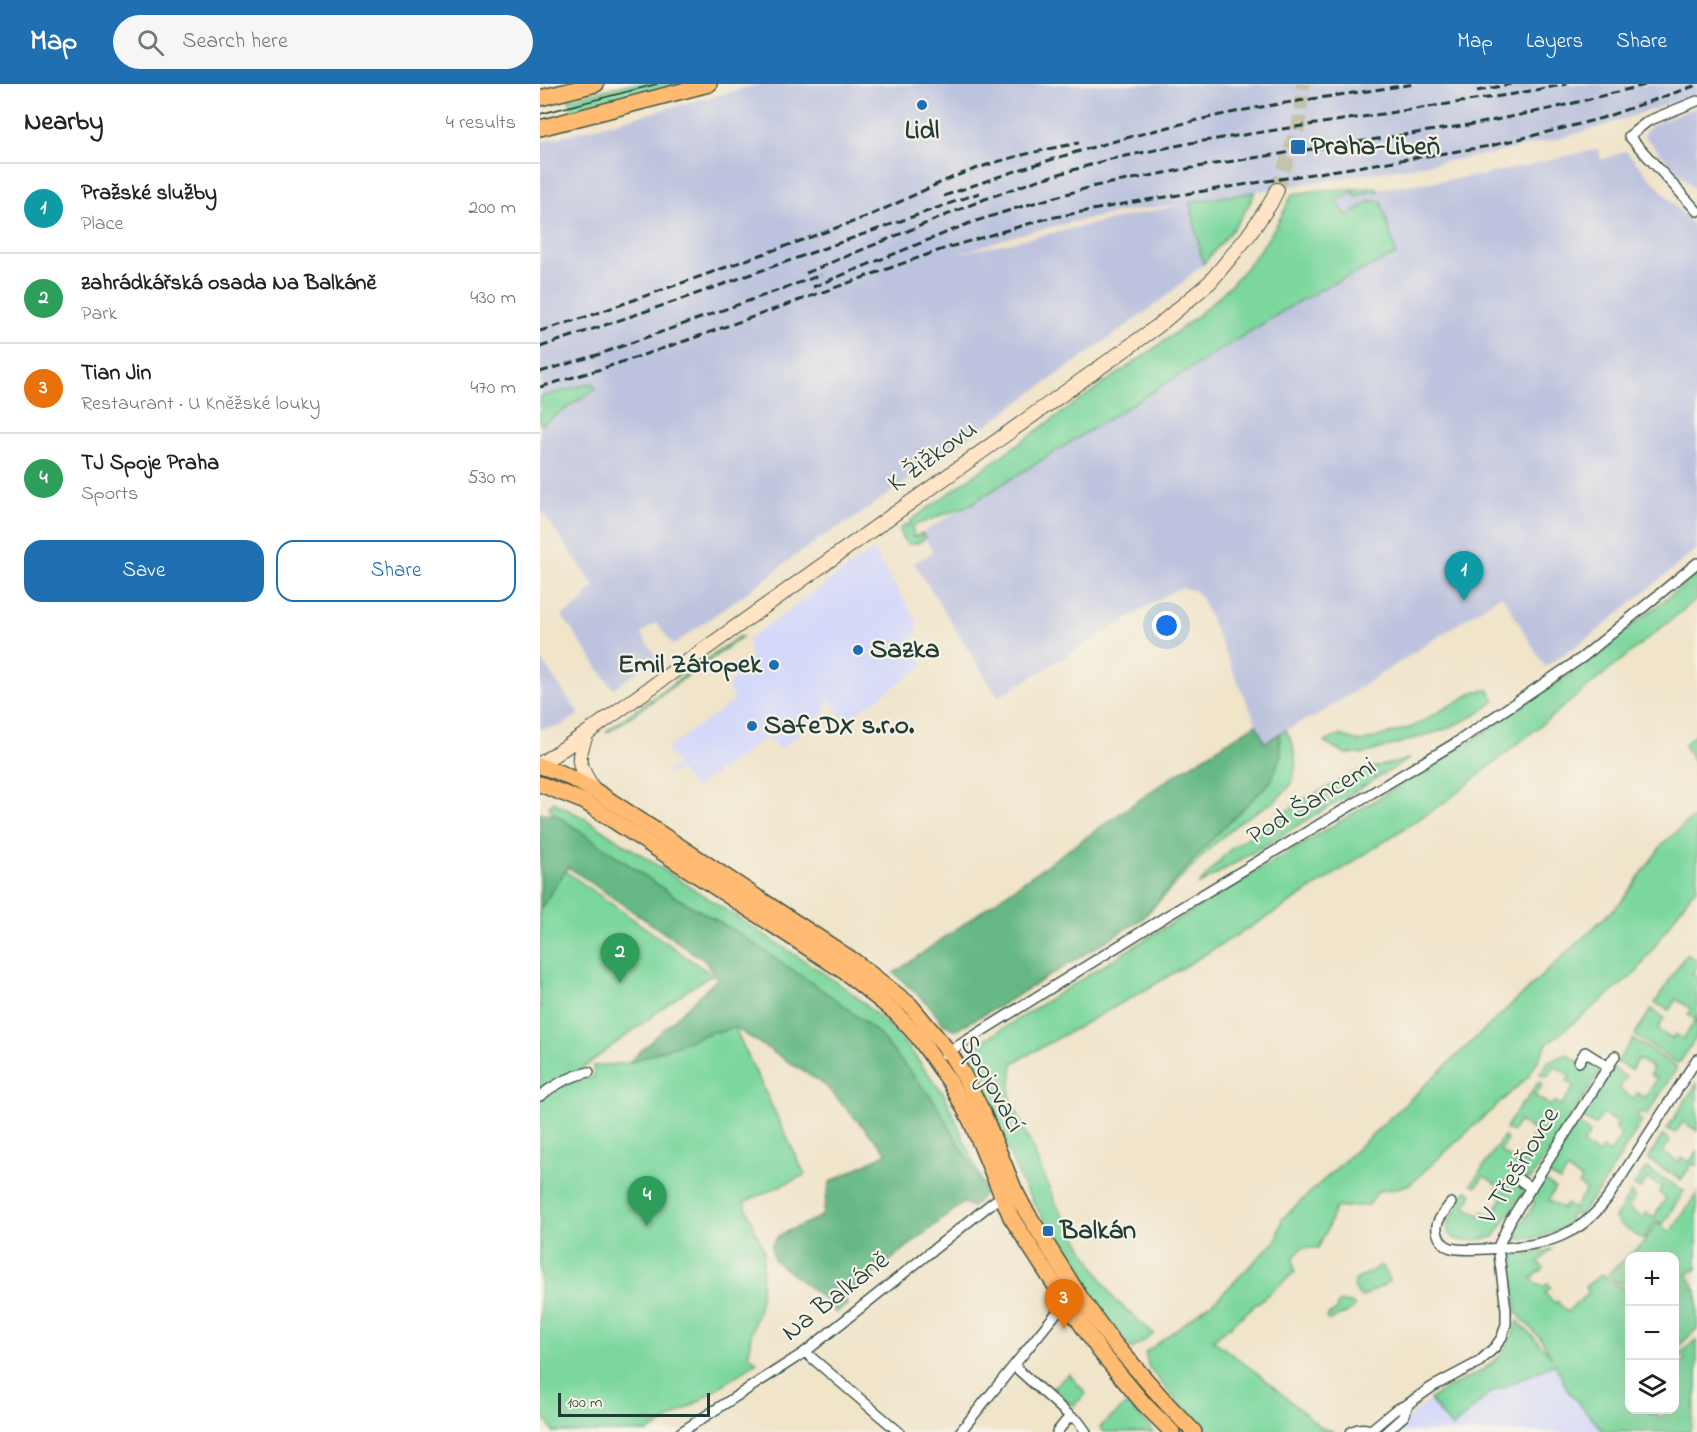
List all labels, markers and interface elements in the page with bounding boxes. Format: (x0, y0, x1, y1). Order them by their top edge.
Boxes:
search box (113, 15, 533, 69)
text: Map (30, 22, 77, 63)
icon: search (134, 26, 167, 59)
text: Search here (182, 26, 288, 58)
text: Map (1457, 27, 1493, 57)
text: Layers (1526, 27, 1583, 57)
text: Share (1616, 27, 1667, 57)
marker: Lidl (915, 98, 929, 112)
text: Nearby (24, 104, 103, 142)
text: 4 results (446, 109, 516, 138)
place label: Lidl (905, 112, 939, 151)
place label: Praha-Libeň (1311, 128, 1440, 167)
marker: Praha-Libeň (1289, 138, 1307, 156)
text: Pražské služby (81, 178, 217, 210)
text: 1 (40, 194, 47, 223)
text: 200 m (468, 194, 516, 223)
text: Place (81, 210, 123, 239)
text: zahrádkářská osada Na Balkáně (81, 268, 376, 300)
text: 2 (39, 284, 48, 313)
text: 430 m (470, 284, 516, 313)
text: Park (81, 300, 117, 329)
text: Tian Jin (81, 358, 151, 390)
text: 3 (39, 374, 48, 403)
text: 470 m (470, 374, 516, 403)
text: Restaurant · U Kněžské louky (81, 390, 320, 419)
street label: K Žižkovu (880, 411, 986, 503)
text: TJ Spoje Praha (81, 448, 219, 480)
text: 4 (39, 464, 48, 493)
text: 530 m (467, 464, 516, 493)
text: Sports (81, 480, 138, 509)
button: Save (24, 540, 264, 602)
button: Share (276, 540, 516, 602)
pin: 1 (1444, 552, 1484, 601)
your location (1152, 611, 1181, 640)
place label: Sazka (870, 631, 940, 670)
marker: Sazka (851, 643, 865, 657)
place label: Emil Zátopek (618, 646, 763, 685)
marker: Emil Zátopek (767, 658, 781, 672)
place label: SafeDX s.r.o. (764, 707, 915, 746)
marker: SafeDX s.r.o. (745, 719, 759, 733)
street label: Pod Šancemi (1240, 748, 1384, 856)
pin: 2 (600, 934, 640, 983)
street label: Spojovací (948, 1028, 1034, 1140)
street label: V Třešňovce (1469, 1099, 1571, 1233)
pin: 4 (628, 1176, 666, 1226)
place label: Balkán (1058, 1212, 1136, 1251)
marker: Balkán (1041, 1224, 1055, 1238)
street label: Na Balkáně (774, 1242, 899, 1352)
map controls (1625, 1252, 1679, 1414)
button: + (1625, 1252, 1679, 1306)
pin: 3 (1044, 1280, 1084, 1329)
button: − (1625, 1306, 1679, 1360)
button: layers (1625, 1360, 1679, 1414)
scale bar (558, 1390, 710, 1418)
text: 100 m (567, 1391, 602, 1415)

